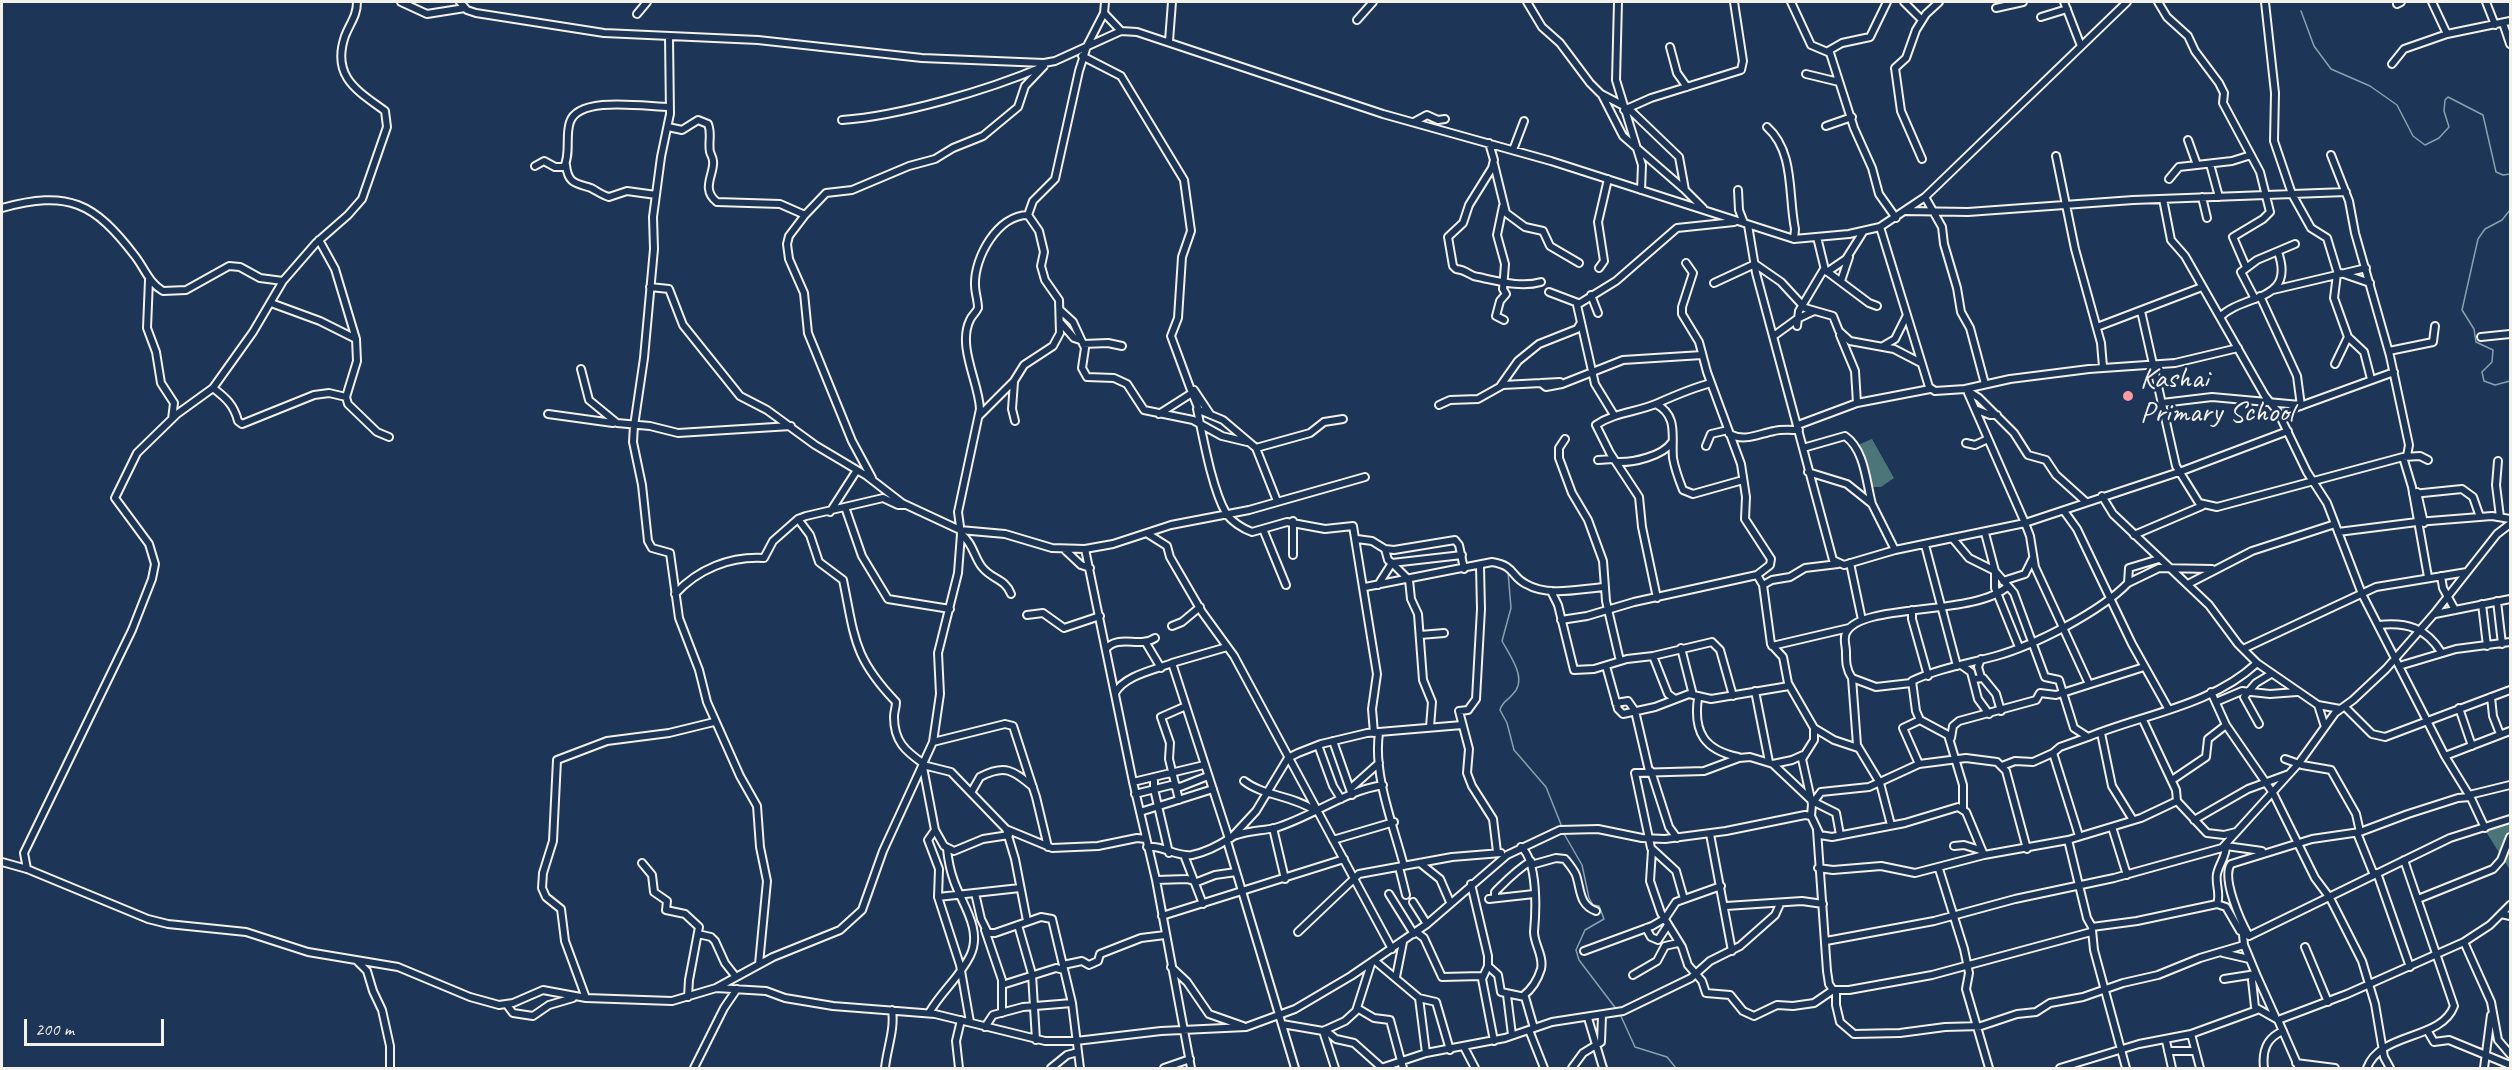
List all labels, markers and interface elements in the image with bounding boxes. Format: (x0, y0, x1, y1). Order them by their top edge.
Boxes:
place label: Kashai Primary School (2140, 361, 2294, 431)
marker: Kashai Primary School (2121, 389, 2135, 403)
scale bar (27, 1007, 166, 1045)
text: 200 m (35, 1018, 74, 1040)

